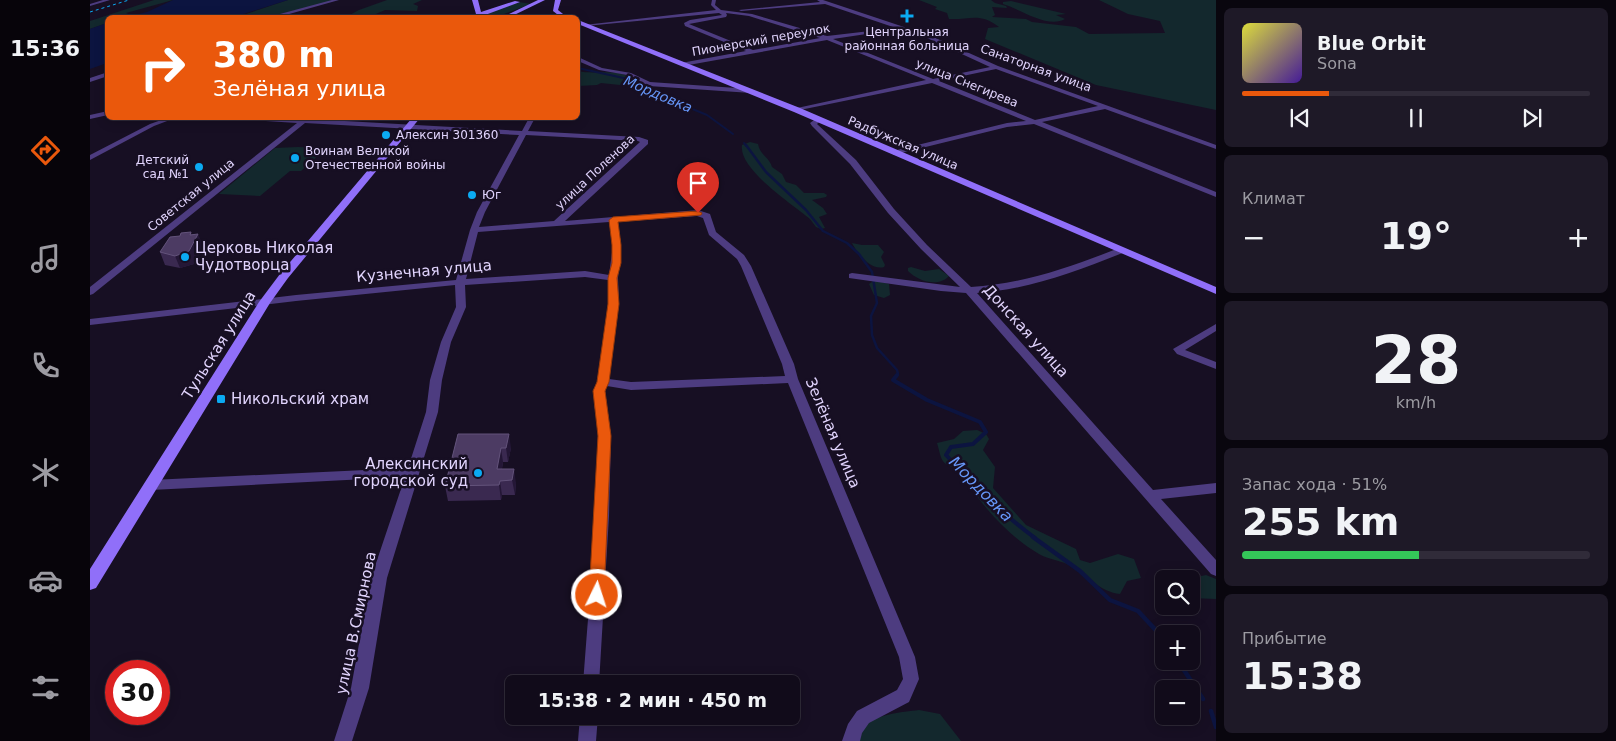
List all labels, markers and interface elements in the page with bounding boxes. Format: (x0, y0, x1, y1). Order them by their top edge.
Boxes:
marker: Центральная районная больница (900, 9, 914, 23)
street label: Пионерский переулок (691, 21, 831, 59)
place label: Центральная районная больница (845, 25, 969, 53)
text: Blue Orbit (1317, 32, 1426, 54)
icon: right (130, 35, 195, 100)
text: 380 m (213, 35, 335, 75)
text: 15:36 (10, 36, 80, 61)
street label: Санаторная улица (979, 41, 1093, 95)
text: Sona (1317, 54, 1357, 73)
street label: улица Снегирева (914, 56, 1020, 110)
water label: Мордовка (621, 72, 695, 116)
text: Зелёная улица (213, 76, 386, 101)
icon: previous (1286, 104, 1314, 132)
icon: pause (1402, 104, 1430, 132)
icon: next (1518, 104, 1546, 132)
street label: Радбужская улица (846, 113, 960, 173)
place label: Алексин 301360 (396, 128, 498, 142)
marker: Алексин 301360 (380, 129, 392, 141)
street label: улица Поленова (553, 132, 637, 212)
icon: directions (28, 133, 63, 168)
place label: Воинам Великой Отечественной войны (305, 144, 446, 172)
marker: Воинам Великой Отечественной войны (289, 152, 301, 164)
place label: Детский сад №1 (136, 153, 189, 181)
street label: Советская улица (145, 156, 237, 234)
marker: Детский сад №1 (193, 161, 205, 173)
pin (677, 162, 719, 213)
icon: arrive (684, 169, 712, 197)
place label: Юг (482, 188, 501, 202)
marker: Юг (466, 189, 478, 201)
text: Климат (1242, 189, 1305, 208)
text: 19° (1380, 214, 1452, 258)
text: − (1242, 221, 1265, 254)
text: + (1567, 221, 1590, 254)
place label: Церковь Николая Чудотворца (195, 239, 333, 274)
icon: music (28, 241, 63, 276)
marker: Церковь Николая Чудотворца (179, 251, 191, 263)
street label: Кузнечная улица (356, 256, 492, 286)
street label: Донская улица (980, 281, 1072, 381)
street label: Тульская улица (178, 287, 260, 403)
text: 28 (1371, 323, 1461, 398)
icon: phone (28, 348, 63, 383)
street label: Зелёная улица (802, 375, 864, 491)
place label: Никольский храм (231, 390, 369, 408)
marker: Никольский храм (215, 393, 227, 405)
text: km/h (1396, 393, 1436, 412)
water label: Мордовка (945, 452, 1017, 526)
icon: climate (28, 455, 63, 490)
place label: Алексинский городской суд (353, 455, 468, 490)
marker: Алексинский городской суд (472, 467, 484, 479)
text: Запас хода · 51% (1242, 475, 1387, 494)
text: 255 km (1242, 500, 1399, 544)
street label: улица В.Смирнова (332, 550, 380, 696)
icon: car (28, 563, 63, 598)
position arrow (570, 568, 622, 620)
map controls (1155, 570, 1200, 725)
button: search (1155, 570, 1200, 615)
button: + (1155, 625, 1200, 670)
text: Прибытие (1242, 629, 1327, 648)
text: 15:38 (1242, 654, 1363, 698)
speed limit sign: 30 (105, 660, 170, 725)
icon: filters (28, 670, 63, 705)
button: − (1155, 680, 1200, 725)
text: 15:38 · 2 мин · 450 m (538, 689, 767, 711)

